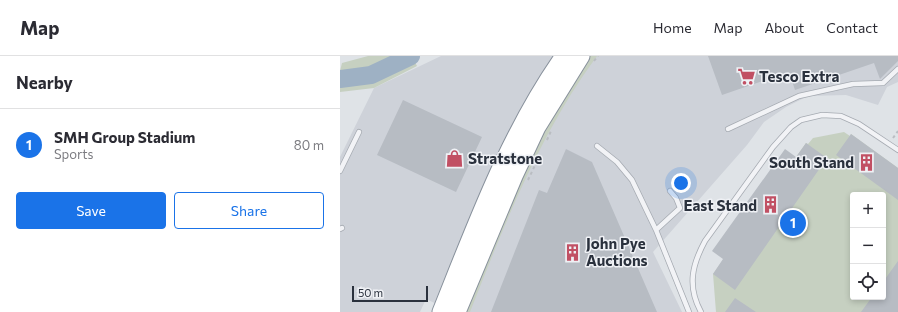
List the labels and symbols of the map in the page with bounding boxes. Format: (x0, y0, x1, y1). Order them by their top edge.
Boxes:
supermarket icon: Tesco Extra (736, 66, 756, 86)
place label: Tesco Extra (759, 67, 839, 85)
shop icon: Stratstone (445, 148, 465, 168)
place label: Stratstone (468, 149, 542, 167)
building icon: South Stand (857, 152, 877, 172)
place label: South Stand (769, 153, 854, 171)
your location (671, 173, 691, 193)
building icon: East Stand (760, 195, 780, 215)
place label: East Stand (683, 196, 757, 214)
pin: 1 (780, 208, 806, 238)
place label: John Pye Auctions (586, 234, 648, 269)
building icon: John Pye Auctions (563, 242, 583, 262)
scale bar (352, 284, 428, 303)

